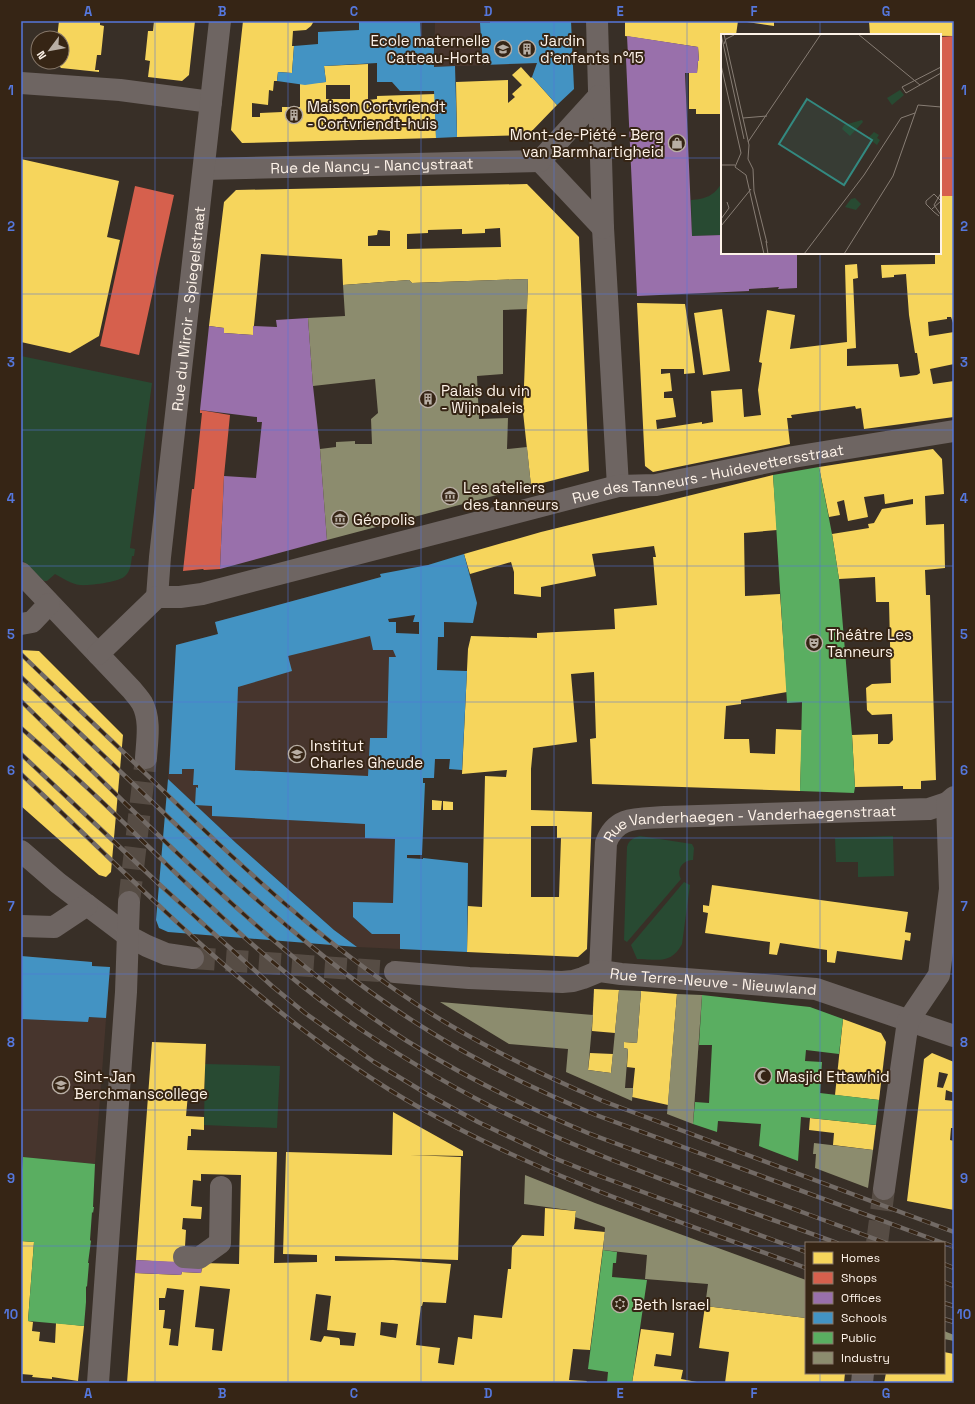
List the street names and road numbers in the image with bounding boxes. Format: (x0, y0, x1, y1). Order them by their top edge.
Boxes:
street label: Rue de Nancy - Nancystraat (270, 153, 474, 177)
street label: Rue du Miroir - Spiegelstraat (167, 205, 209, 412)
street label: Rue des Tanneurs - Huidevettersstraat (570, 439, 845, 507)
street label: Rue Vanderhaegen - Vanderhaegenstraat (598, 800, 897, 845)
street label: Rue Terre-Neuve - Nieuwland (609, 963, 817, 999)

